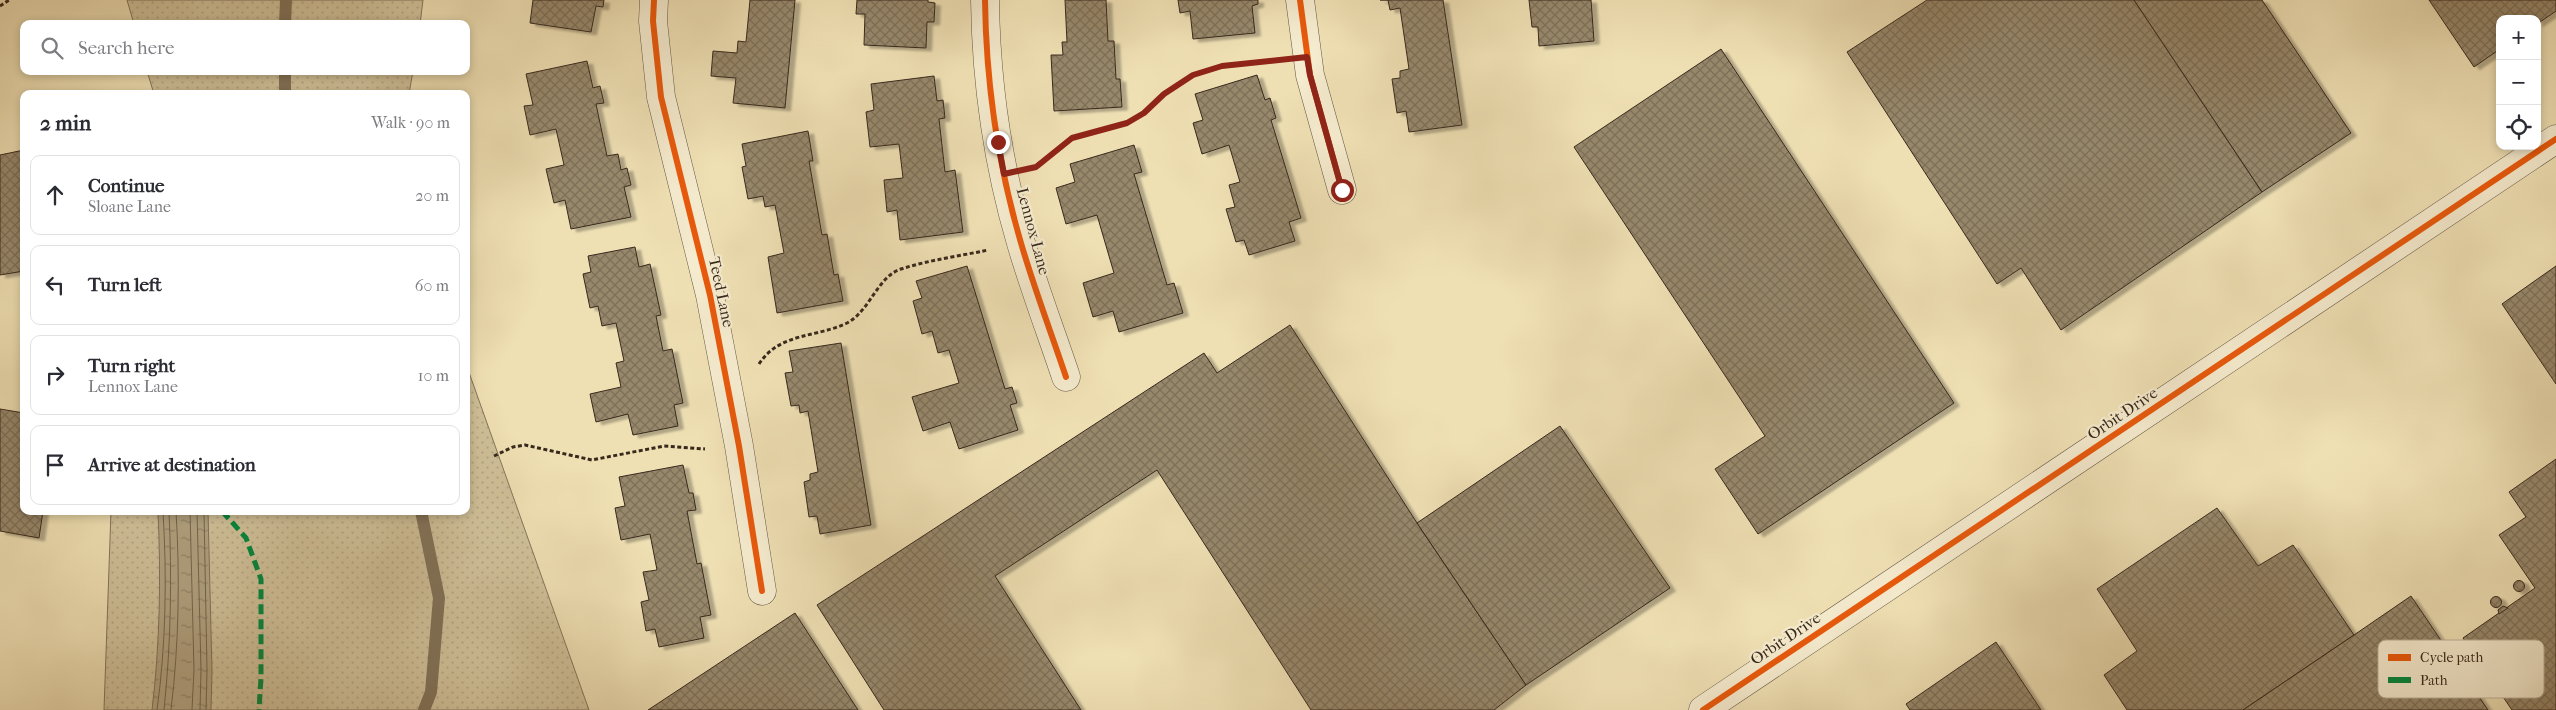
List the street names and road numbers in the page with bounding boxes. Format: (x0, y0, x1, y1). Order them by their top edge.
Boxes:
street label: Lennox Lane (1013, 185, 1054, 277)
street label: Teed Lane (705, 255, 738, 329)
street label: Orbit Drive (2084, 383, 2161, 444)
street label: Orbit Drive (1747, 608, 1824, 669)

